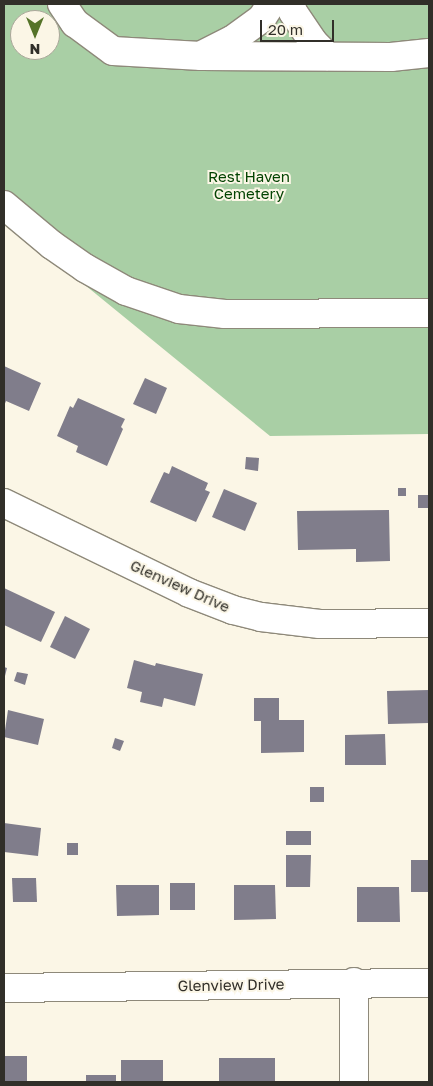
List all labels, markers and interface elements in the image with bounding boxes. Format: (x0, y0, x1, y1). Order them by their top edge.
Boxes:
north arrow (10, 10, 60, 60)
scale bar (263, 10, 337, 42)
text: 20 m (268, 20, 303, 38)
text: N (30, 41, 40, 58)
park label: Rest Haven Cemetery (208, 167, 290, 202)
street label: Glenview Drive (128, 556, 232, 616)
street label: Glenview Drive (177, 975, 285, 995)

